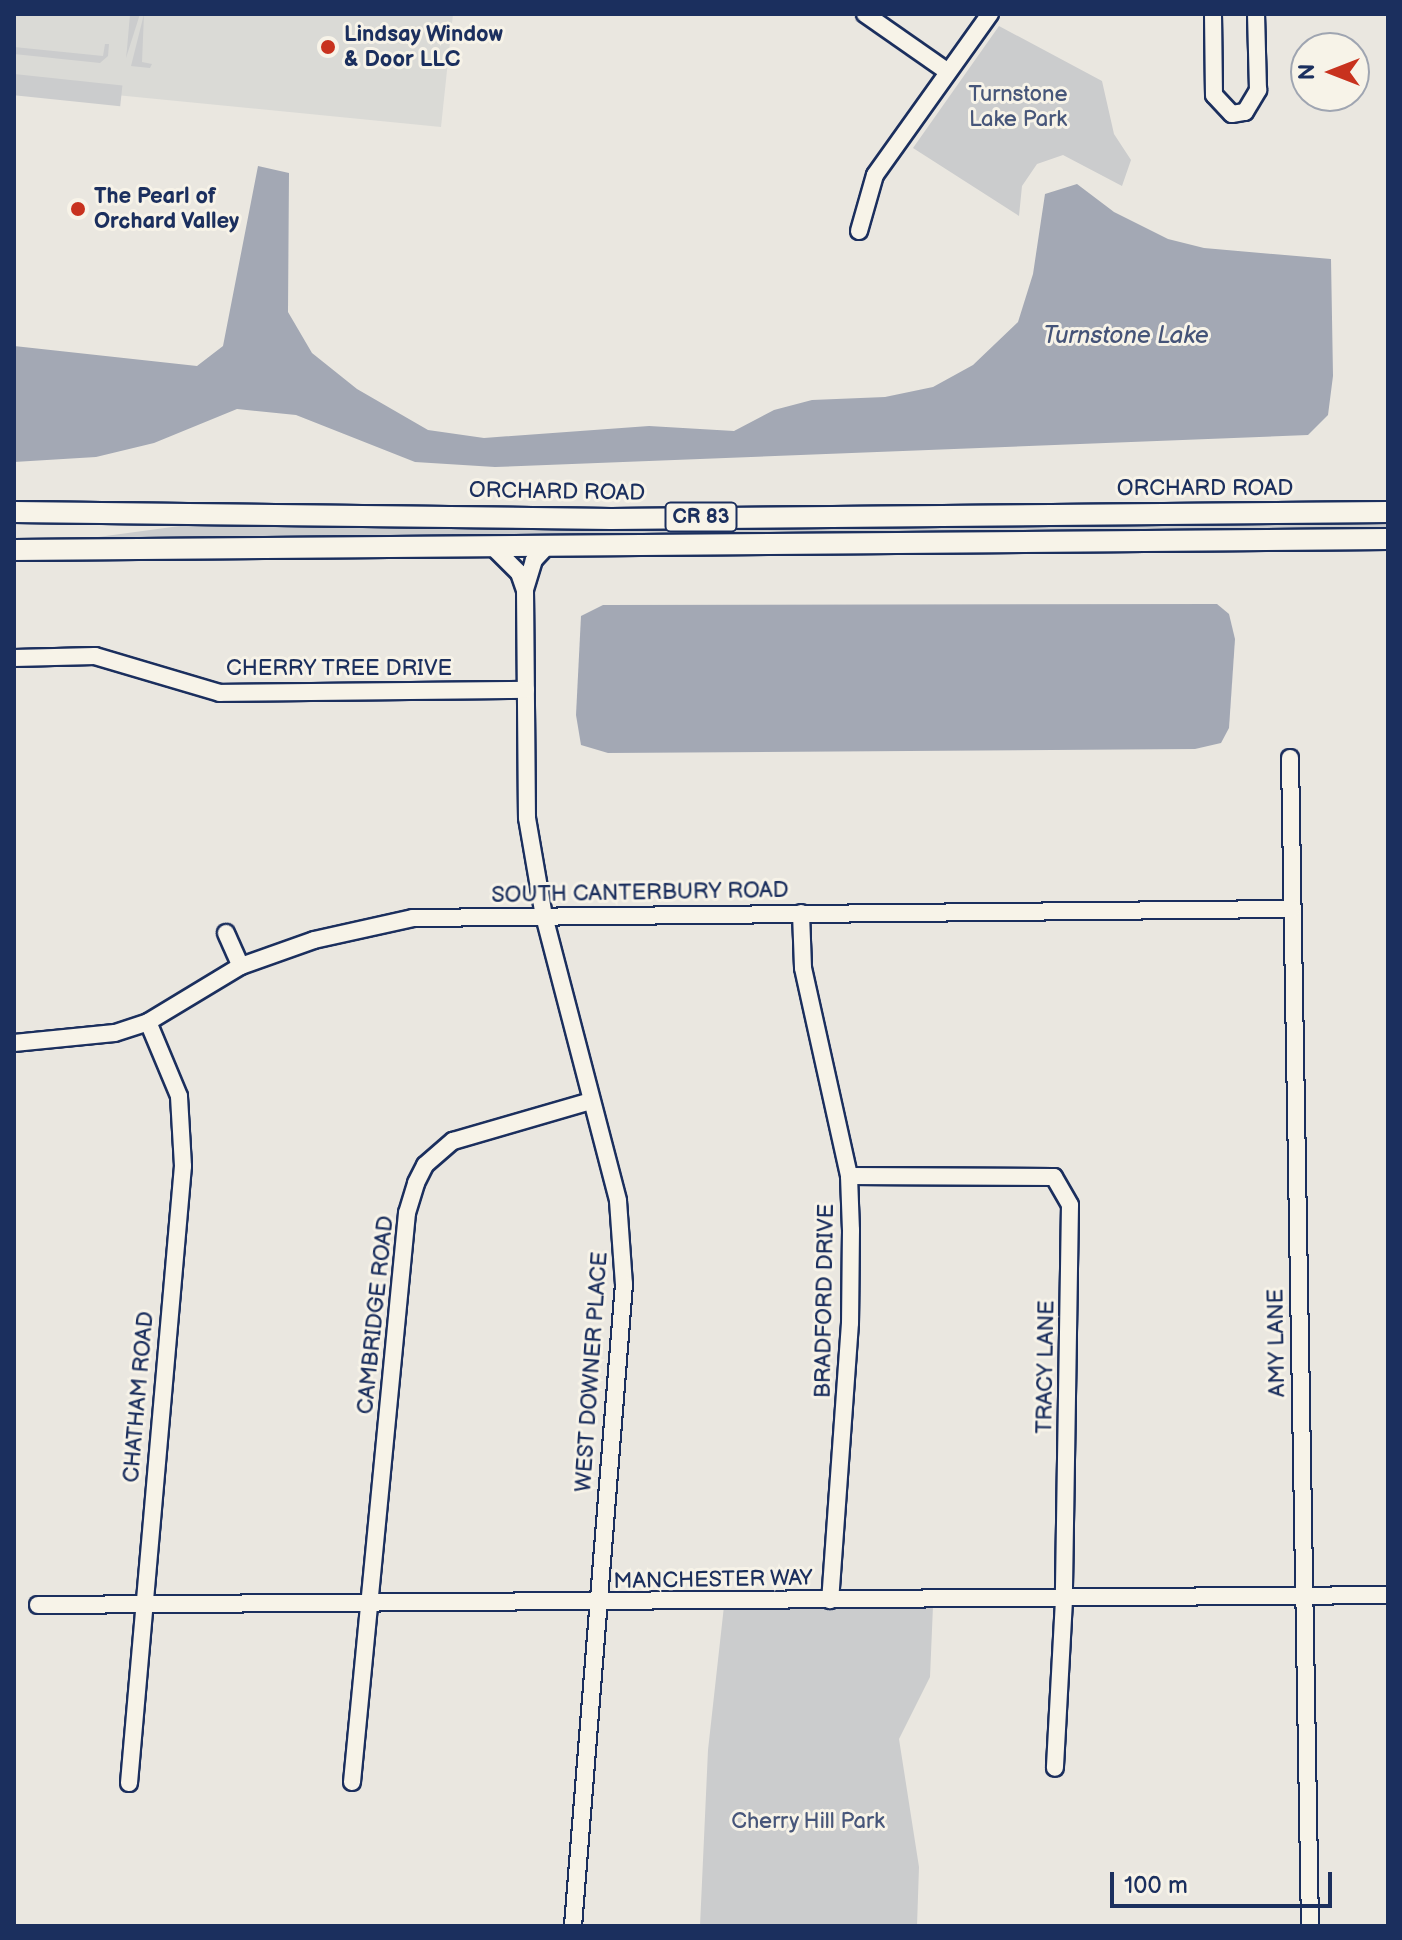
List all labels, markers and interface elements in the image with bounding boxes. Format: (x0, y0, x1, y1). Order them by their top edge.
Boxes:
place label: Lindsay Window & Door LLC (344, 21, 504, 72)
north arrow (1290, 32, 1370, 112)
marker: Lindsay Window & Door LLC (319, 38, 337, 56)
text: N (1294, 64, 1321, 80)
park label: Turnstone Lake Park (968, 81, 1068, 132)
place label: The Pearl of Orchard Valley (94, 183, 240, 234)
marker: The Pearl of Orchard Valley (69, 200, 87, 218)
water label: Turnstone Lake (1043, 322, 1209, 350)
street label: ORCHARD ROAD (1117, 476, 1293, 502)
street label: ORCHARD ROAD (469, 477, 645, 507)
road number: CR 83 (663, 501, 739, 533)
street label: CHERRY TREE DRIVE (226, 656, 452, 682)
street label: SOUTH CANTERBURY ROAD (491, 877, 789, 909)
street label: BRADFORD DRIVE (810, 1204, 840, 1398)
street label: CAMBRIDGE ROAD (352, 1214, 400, 1416)
street label: WEST DOWNER PLACE (570, 1251, 614, 1493)
street label: AMY LANE (1263, 1289, 1291, 1397)
street label: TRACY LANE (1032, 1300, 1060, 1434)
street label: CHATHAM ROAD (118, 1310, 160, 1484)
street label: MANCHESTER WAY (613, 1565, 813, 1595)
park label: Cherry Hill Park (731, 1809, 885, 1835)
scale bar (1114, 1856, 1336, 1906)
text: 100 m (1124, 1871, 1188, 1900)

